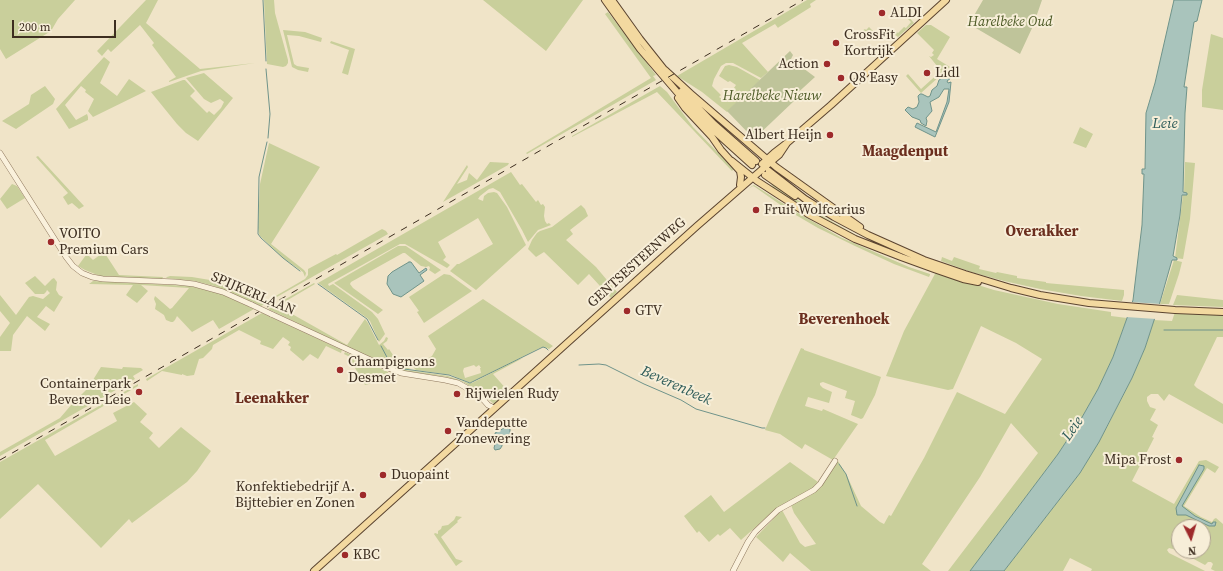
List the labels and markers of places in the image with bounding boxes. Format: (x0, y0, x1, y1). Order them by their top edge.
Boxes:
place label: ALDI (890, 5, 922, 21)
marker: ALDI (877, 8, 887, 18)
place label: CrossFit Kortrijk (844, 27, 895, 60)
marker: CrossFit Kortrijk (831, 38, 841, 48)
place label: Action (778, 56, 819, 72)
marker: Action (822, 59, 832, 69)
place label: Lidl (935, 65, 960, 81)
marker: Lidl (922, 68, 932, 78)
place label: Q8 Easy (849, 70, 898, 86)
marker: Q8 Easy (836, 73, 846, 83)
place label: Albert Heijn (745, 127, 822, 143)
marker: Albert Heijn (825, 130, 835, 140)
place label: Fruit Wolfcarius (764, 202, 865, 218)
marker: Fruit Wolfcarius (751, 205, 761, 215)
place label: VOITO Premium Cars (59, 226, 149, 258)
marker: VOITO Premium Cars (46, 237, 56, 247)
place label: GTV (635, 303, 662, 319)
marker: GTV (622, 306, 632, 316)
place label: Champignons Desmet (348, 354, 435, 386)
marker: Champignons Desmet (335, 365, 345, 375)
place label: Containerpark Beveren-Leie (40, 376, 131, 408)
place label: Rijwielen Rudy (465, 386, 559, 402)
marker: Containerpark Beveren-Leie (134, 387, 144, 397)
marker: Rijwielen Rudy (452, 389, 462, 399)
place label: Vandeputte Zonewering (456, 415, 530, 448)
marker: Vandeputte Zonewering (443, 426, 453, 436)
place label: Mipa Frost (1104, 452, 1171, 468)
marker: Mipa Frost (1174, 455, 1184, 465)
place label: Duopaint (391, 467, 449, 483)
marker: Duopaint (378, 470, 388, 480)
place label: Konfektiebedrijf A. Bijttebier en Zonen (235, 479, 355, 512)
marker: Konfektiebedrijf A. Bijttebier en Zonen (358, 490, 368, 500)
place label: KBC (353, 547, 380, 563)
marker: KBC (340, 550, 350, 560)

